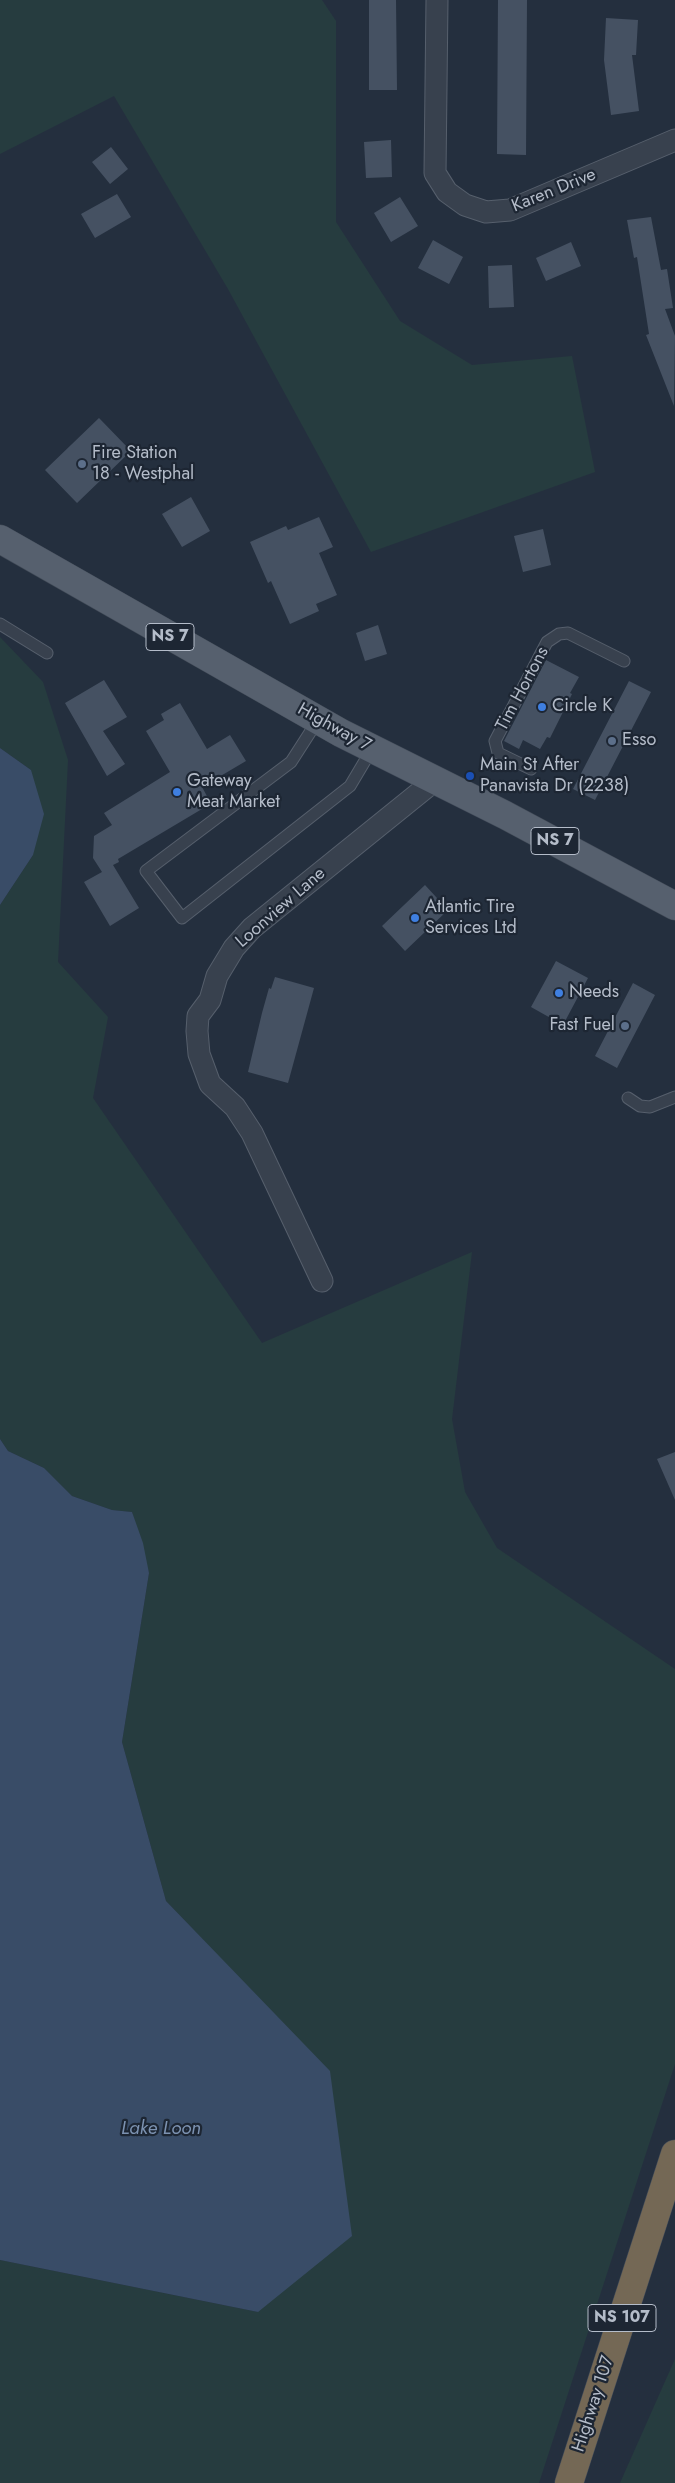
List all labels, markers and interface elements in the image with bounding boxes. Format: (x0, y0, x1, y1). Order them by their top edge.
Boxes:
street label: Karen Drive (509, 164, 599, 218)
place label: Fire Station 18 - Westphal (92, 443, 194, 486)
marker: Fire Station 18 - Westphal (76, 458, 88, 470)
road number: NS 7 (146, 624, 194, 650)
street label: Tim Hortons (492, 643, 554, 735)
place label: Circle K (552, 696, 612, 718)
street label: Highway 7 (293, 699, 375, 757)
marker: Circle K (536, 701, 548, 713)
place label: Esso (622, 730, 656, 752)
marker: Esso (606, 735, 618, 747)
place label: Main St After Panavista Dr (2238) (480, 755, 629, 798)
marker: Main St After Panavista Dr (2238) (464, 770, 476, 782)
place label: Gateway Meat Market (187, 771, 280, 814)
marker: Gateway Meat Market (171, 786, 183, 798)
road number: NS 7 (531, 828, 579, 854)
street label: Loonview Lane (232, 863, 330, 953)
place label: Atlantic Tire Services Ltd (425, 897, 517, 940)
marker: Atlantic Tire Services Ltd (409, 912, 421, 924)
place label: Needs (569, 982, 619, 1004)
marker: Needs (553, 987, 565, 999)
place label: Fast Fuel (549, 1015, 615, 1037)
marker: Fast Fuel (619, 1020, 631, 1032)
water label: Lake Loon (121, 2118, 201, 2140)
road number: NS 107 (588, 2304, 656, 2332)
street label: Highway 107 (568, 2353, 620, 2455)

